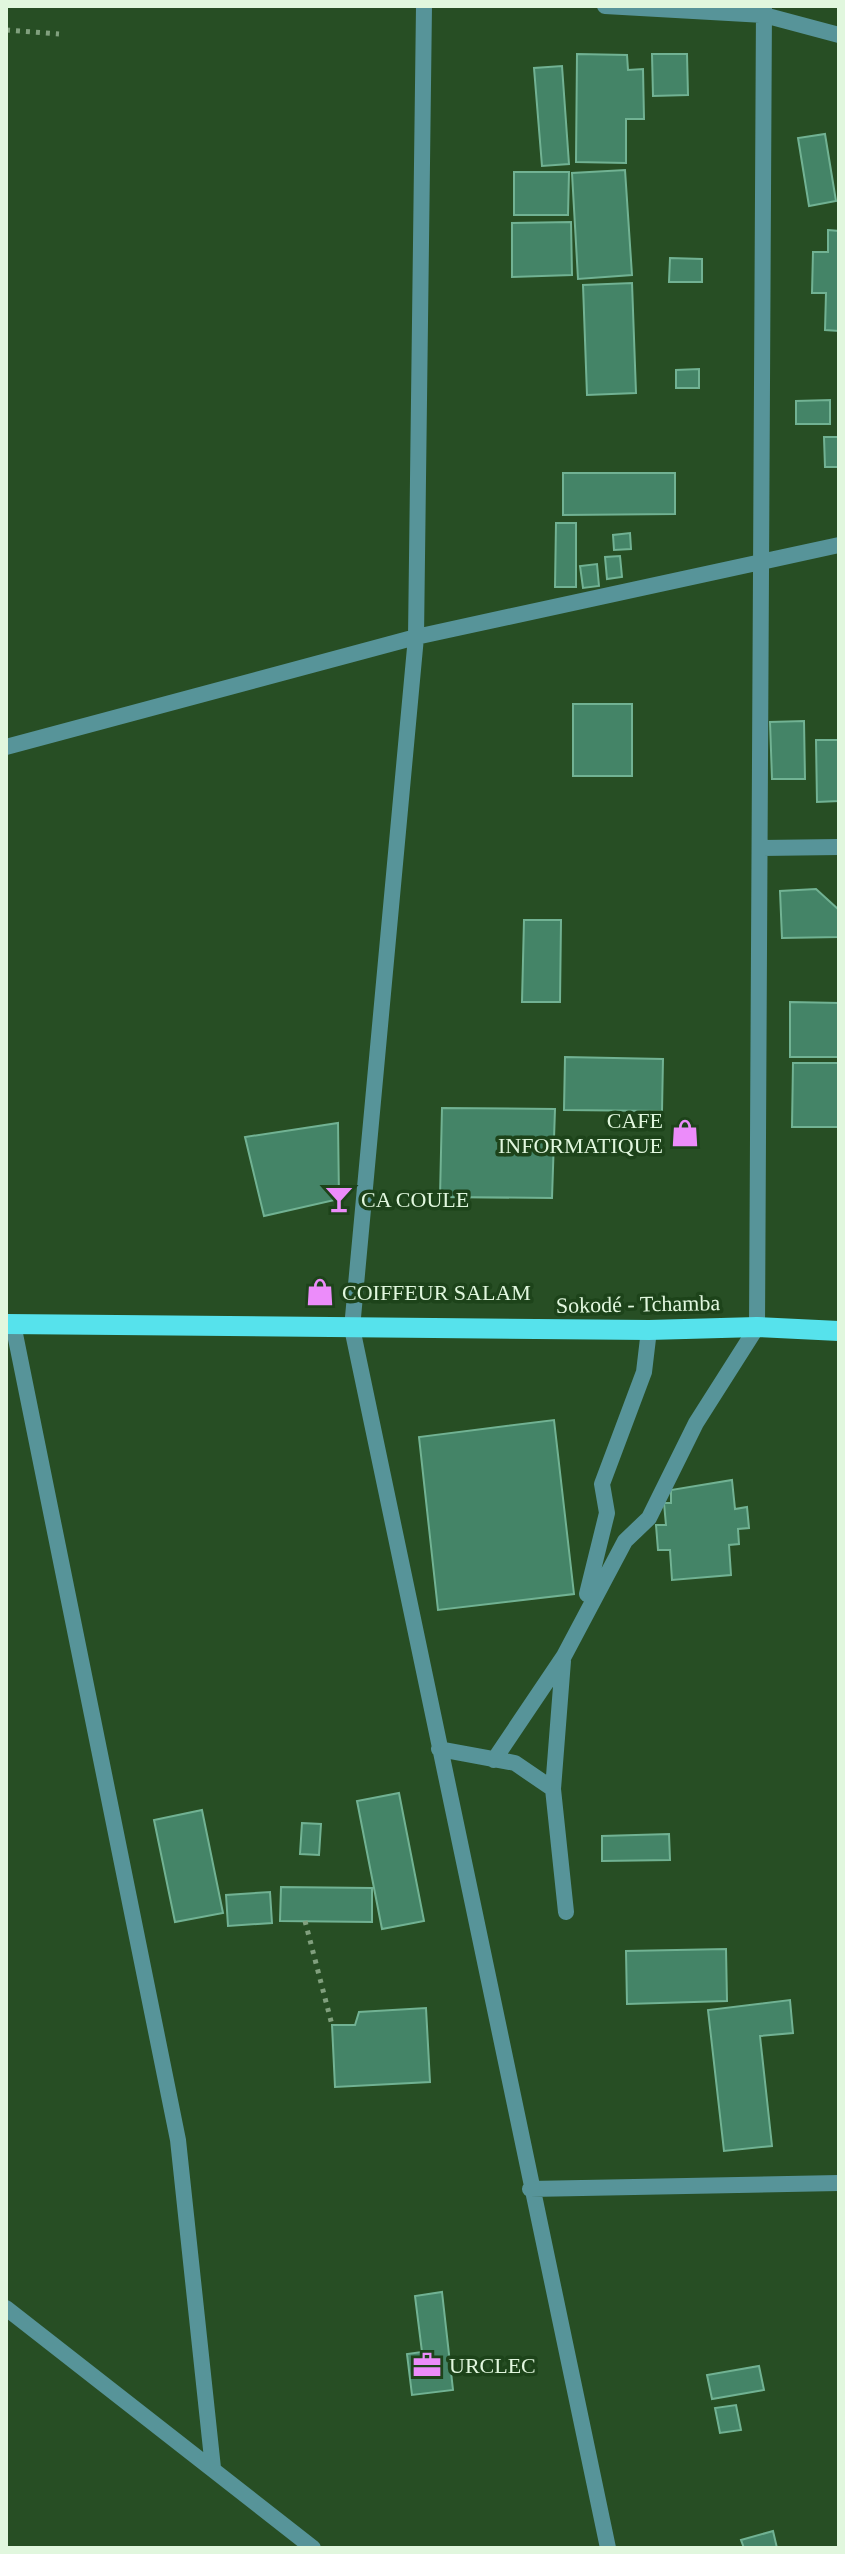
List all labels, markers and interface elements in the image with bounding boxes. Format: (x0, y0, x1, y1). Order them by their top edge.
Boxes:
place label: CAFE INFORMATIQUE (498, 1108, 663, 1158)
shop icon: CAFE INFORMATIQUE (670, 1118, 700, 1148)
bar icon: CA COULE (324, 1184, 354, 1214)
place label: CA COULE (361, 1187, 469, 1212)
shop icon: COIFFEUR SALAM (305, 1277, 335, 1307)
place label: COIFFEUR SALAM (342, 1280, 531, 1305)
street label: Sokodé - Tchamba (556, 1290, 721, 1318)
office icon: URCLEC (412, 2350, 442, 2380)
place label: URCLEC (449, 2353, 536, 2378)

